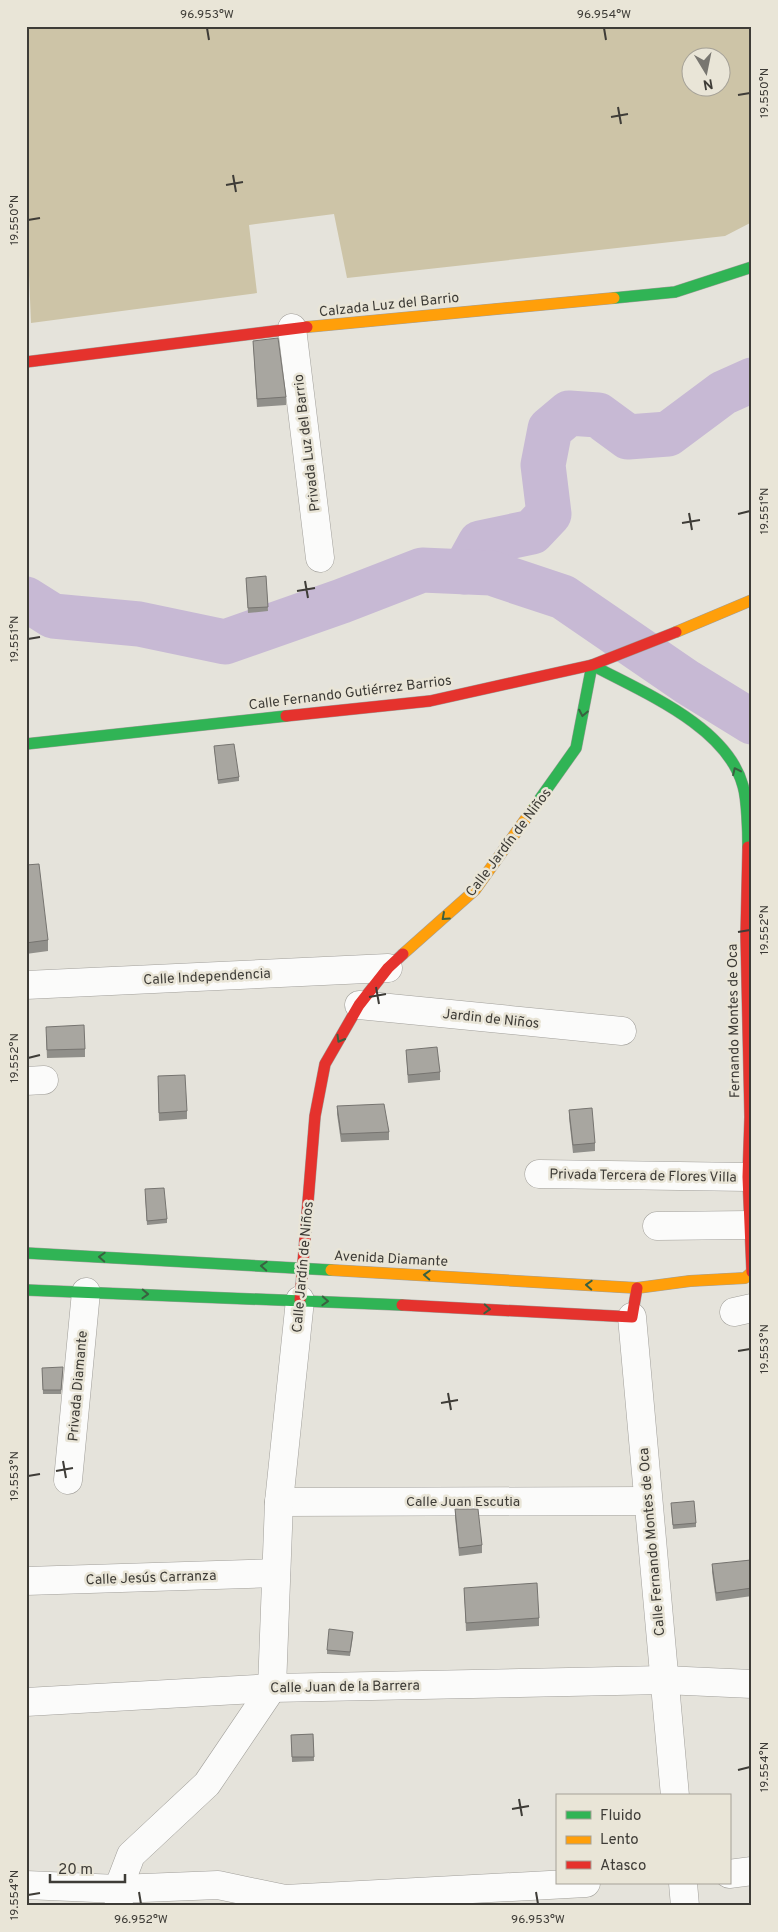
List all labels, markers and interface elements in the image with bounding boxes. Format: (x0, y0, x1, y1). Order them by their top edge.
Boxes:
text: 96.953°W (180, 7, 234, 23)
text: 96.954°W (577, 7, 631, 23)
north arrow (680, 48, 730, 98)
text: 19.550°N (757, 68, 773, 118)
text: N (702, 74, 714, 93)
text: 19.550°N (7, 195, 23, 245)
street label: Calzada Luz del Barrio (318, 290, 460, 321)
street label: Privada Luz del Barrio (291, 373, 324, 512)
text: 19.551°N (757, 487, 773, 535)
text: 19.551°N (7, 615, 23, 663)
street label: Calle Fernando Gutiérrez Barrios (248, 673, 453, 714)
one-way arrow (578, 709, 589, 718)
one-way arrow (732, 767, 742, 776)
street label: Calle Jardín de Niños (463, 785, 556, 901)
text: 19.552°N (757, 905, 773, 955)
one-way arrow (442, 911, 451, 920)
street label: Fernando Montes de Oca (725, 944, 744, 1098)
street label: Calle Independencia (143, 966, 271, 989)
street label: Jardin de Niños (442, 1006, 540, 1033)
text: 19.552°N (7, 1033, 23, 1083)
one-way arrow (336, 1033, 346, 1042)
street label: Privada Tercera de Flores Villa (549, 1166, 737, 1187)
street label: Calle Jardín de Niños (289, 1201, 318, 1333)
street label: Avenida Diamante (334, 1248, 448, 1271)
one-way arrow (98, 1252, 106, 1263)
one-way arrow (260, 1260, 268, 1271)
one-way arrow (422, 1270, 430, 1281)
one-way arrow (585, 1279, 593, 1290)
one-way arrow (142, 1289, 149, 1299)
one-way arrow (321, 1295, 329, 1306)
one-way arrow (483, 1304, 491, 1315)
text: 19.553°N (757, 1324, 773, 1374)
street label: Privada Diamante (65, 1330, 92, 1442)
street label: Calle Fernando Montes de Oca (636, 1447, 669, 1637)
text: 19.553°N (7, 1451, 23, 1501)
street label: Calle Juan Escutia (406, 1494, 520, 1511)
street label: Calle Jesús Carranza (85, 1568, 217, 1589)
street label: Calle Juan de la Barrera (270, 1678, 420, 1697)
text: 19.554°N (757, 1742, 773, 1792)
legend (556, 1794, 730, 1884)
text: Fluido (600, 1807, 641, 1826)
text: Lento (600, 1831, 639, 1850)
scale bar (50, 1852, 125, 1884)
text: Atasco (600, 1857, 646, 1876)
text: 20 m (58, 1861, 93, 1880)
text: 19.554°N (7, 1870, 23, 1920)
text: 96.952°W (114, 1912, 168, 1928)
text: 96.953°W (511, 1912, 565, 1928)

